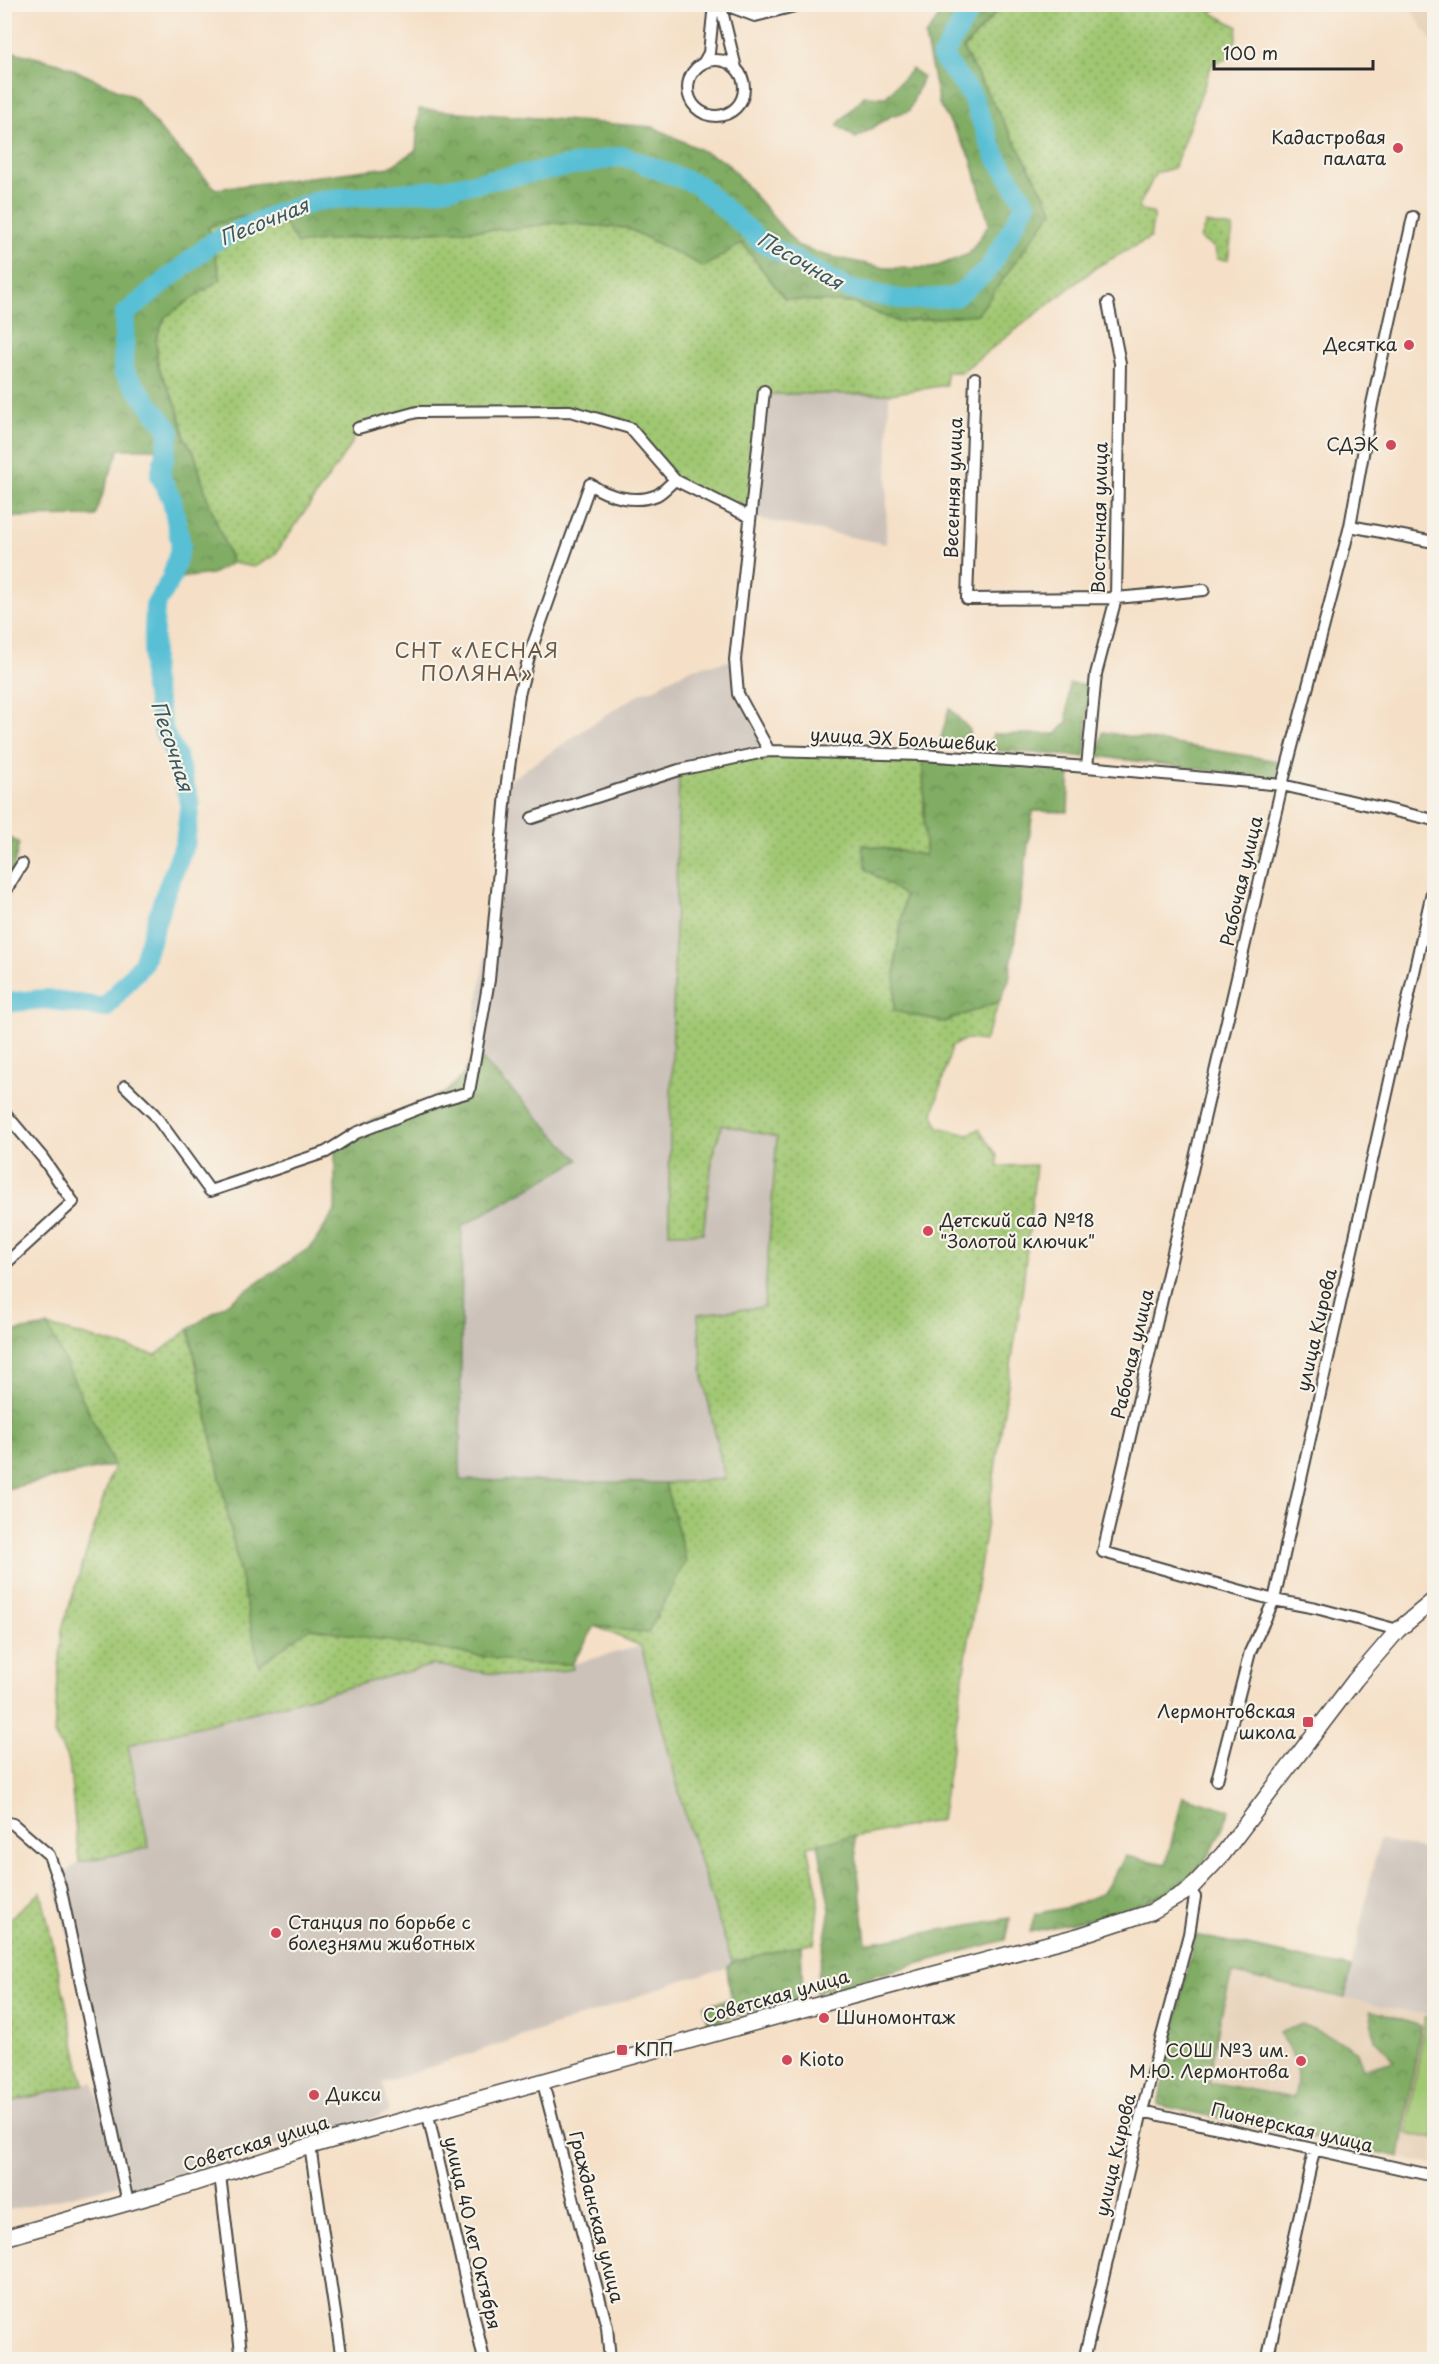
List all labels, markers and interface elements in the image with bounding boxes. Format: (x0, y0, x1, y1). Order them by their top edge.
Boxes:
scale bar (1214, 33, 1373, 71)
text: 100 m (1223, 39, 1278, 66)
place label: Кадастровая палата (1271, 123, 1387, 171)
marker: Кадастровая палата (1391, 141, 1405, 155)
water label: Песочная (214, 189, 314, 253)
water label: Песочная (752, 224, 850, 297)
place label: Десятка (1323, 330, 1398, 357)
marker: Десятка (1402, 338, 1416, 352)
street label: Весенняя улица (937, 416, 968, 559)
place label: СДЭК (1326, 430, 1379, 457)
marker: СДЭК (1384, 438, 1398, 452)
street label: Восточная улица (1084, 441, 1113, 594)
district label: СНТ «ЛЕСНАЯ ПОЛЯНА» (394, 635, 560, 688)
water label: Песочная (144, 696, 202, 796)
street label: улица ЭХ Большевик (809, 720, 997, 757)
street label: Рабочая улица (1212, 812, 1269, 948)
place label: Детский сад №18 "Золотой ключик" (939, 1206, 1095, 1254)
marker: Детский сад №18 "Золотой ключик" (921, 1224, 935, 1238)
street label: улица Кирова (1288, 1265, 1343, 1394)
street label: Рабочая улица (1103, 1285, 1160, 1421)
place label: Лермонтовская школа (1157, 1697, 1297, 1745)
marker: Лермонтовская школа (1301, 1715, 1315, 1729)
place label: Станция по борьбе с болезнями животных (288, 1908, 475, 1956)
marker: Станция по борьбе с болезнями животных (269, 1926, 283, 1940)
street label: Советская улица (699, 1962, 853, 2029)
place label: Шиномонтаж (836, 2003, 956, 2030)
marker: Шиномонтаж (817, 2011, 831, 2025)
place label: КПП (634, 2035, 674, 2062)
place label: СОШ №3 им. М.Ю. Лермонтова (1129, 2036, 1290, 2084)
marker: КПП (615, 2043, 629, 2057)
place label: Kioto (799, 2045, 844, 2072)
marker: Kioto (780, 2053, 794, 2067)
marker: СОШ №3 им. М.Ю. Лермонтова (1294, 2054, 1308, 2068)
place label: Дикси (325, 2080, 381, 2107)
marker: Дикси (307, 2088, 321, 2102)
street label: улица Кирова (1087, 2090, 1142, 2219)
street label: Пионерская улица (1209, 2095, 1377, 2158)
street label: Советская улица (179, 2107, 332, 2178)
street label: Гражданская улица (563, 2128, 632, 2306)
street label: улица 40 лет Октября (438, 2133, 509, 2332)

